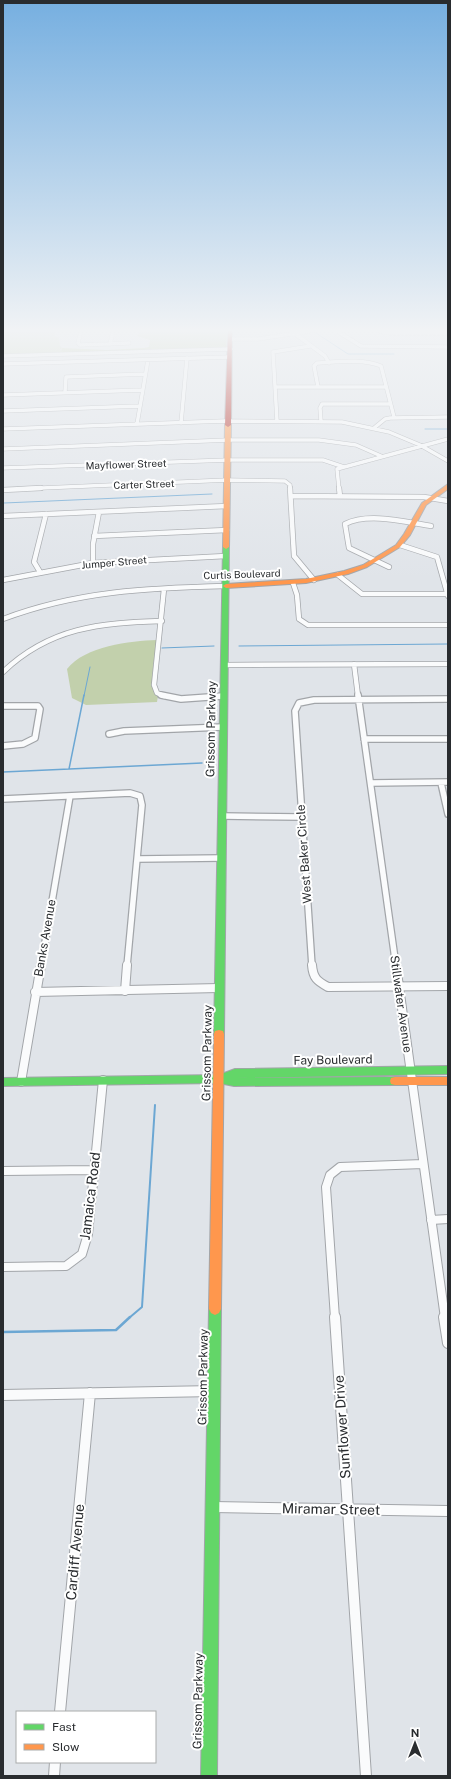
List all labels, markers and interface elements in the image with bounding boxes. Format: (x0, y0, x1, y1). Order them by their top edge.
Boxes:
street label: Mayflower Street (85, 457, 167, 471)
street label: Carter Street (113, 477, 175, 491)
street label: Jumper Street (81, 553, 147, 571)
street label: Curtis Boulevard (203, 567, 281, 581)
street label: Grissom Parkway (203, 680, 219, 777)
street label: West Baker Circle (294, 804, 314, 904)
street label: Banks Avenue (31, 898, 59, 978)
street label: Stillwater Avenue (387, 954, 415, 1054)
street label: Grissom Parkway (199, 1004, 215, 1101)
street label: Fay Boulevard (293, 1052, 373, 1068)
street label: Jamaica Road (77, 1151, 103, 1241)
street label: Grissom Parkway (195, 1328, 211, 1425)
street label: Sunflower Drive (330, 1375, 354, 1479)
street label: Miramar Street (282, 1500, 380, 1518)
street label: Cardiff Avenue (63, 1503, 87, 1601)
street label: Grissom Parkway (190, 1652, 206, 1749)
legend (16, 1711, 156, 1763)
text: Fast (52, 1720, 77, 1734)
north arrow (395, 1723, 435, 1763)
text: N (411, 1727, 419, 1739)
text: Slow (52, 1740, 80, 1754)

